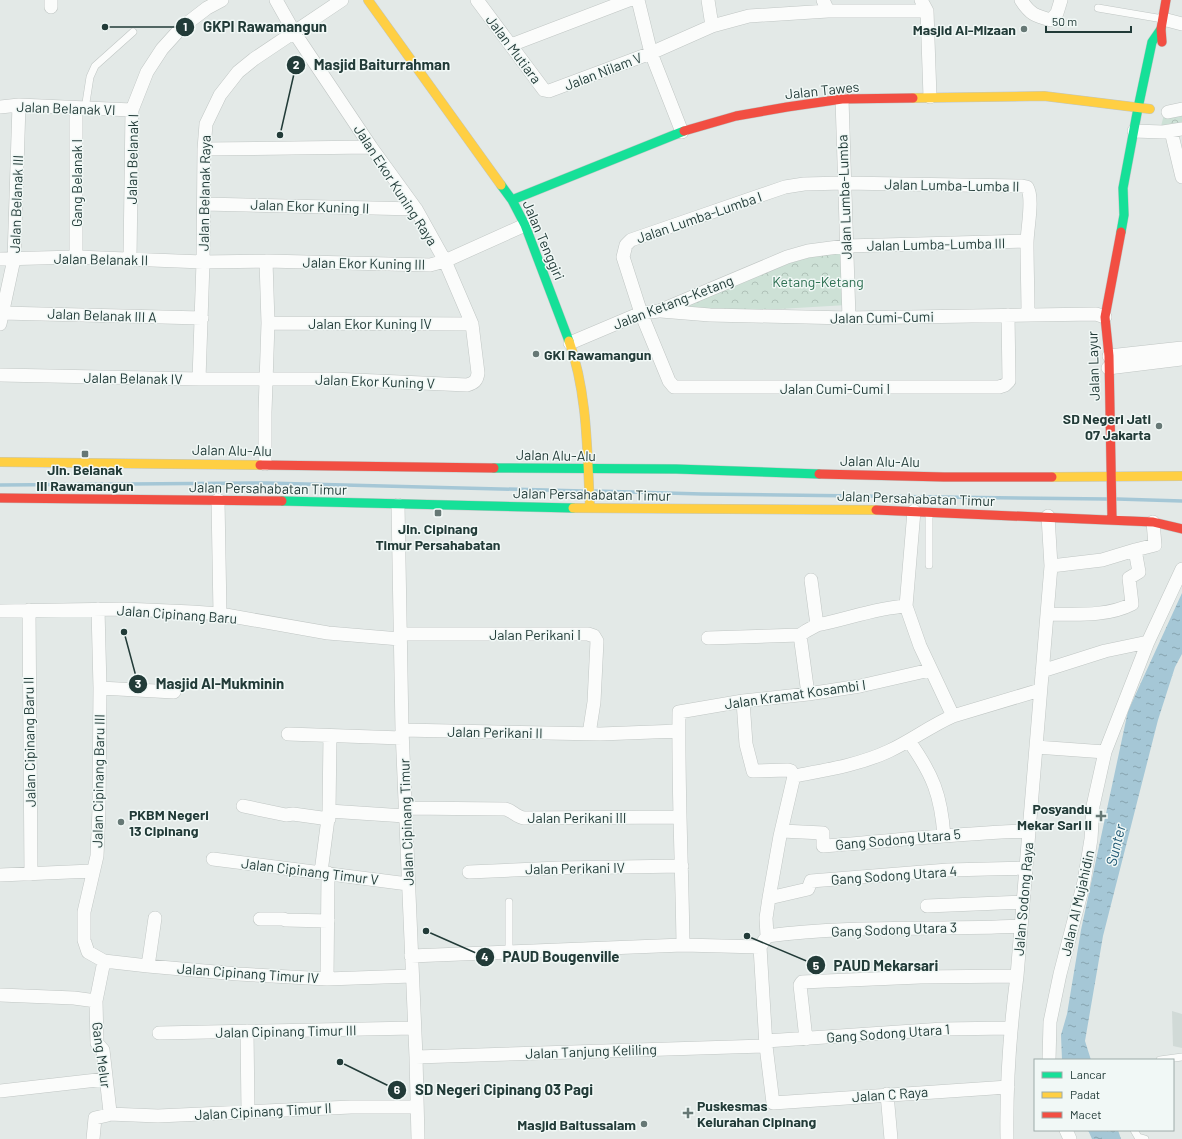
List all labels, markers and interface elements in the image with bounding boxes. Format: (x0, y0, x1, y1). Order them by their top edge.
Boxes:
scale bar (1046, 8, 1131, 34)
street label: Jalan Mutiara (483, 11, 545, 87)
callout: GKPI Rawamangun (175, 13, 335, 40)
text: 50 m (1052, 14, 1077, 28)
text: GKPI Rawamangun (203, 17, 327, 35)
text: 1 (183, 19, 187, 33)
place label: Masjid Al-Mizaan (913, 21, 1016, 38)
marker: Masjid Al-Mizaan (1019, 24, 1029, 34)
street label: Jalan Nilam V (562, 48, 644, 94)
callout: Masjid Baiturrahman (286, 51, 458, 78)
text: Masjid Baiturrahman (314, 55, 450, 73)
text: 2 (293, 57, 300, 71)
street label: Jalan Tawes (784, 78, 860, 102)
street label: Jalan Belanak VI (16, 98, 116, 118)
street label: Jalan Belanak I (123, 113, 141, 205)
street label: Jalan Ekor Kuning Raya (351, 121, 441, 249)
street label: Jalan Lumba-Lumba (833, 134, 855, 260)
street label: Jalan Belanak Raya (194, 135, 214, 251)
street label: Gang Belanak I (68, 139, 85, 227)
street label: Jalan Belanak III (6, 155, 26, 253)
street label: Jalan Lumba-Lumba II (884, 175, 1020, 195)
street label: Jalan Lumba-Lumba I (634, 188, 764, 246)
street label: Jalan Ekor Kuning II (250, 195, 370, 217)
street label: Jalan Tenggiri (520, 197, 568, 283)
street label: Jalan Lumba-Lumba III (866, 234, 1006, 254)
street label: Jalan Belanak II (54, 250, 148, 268)
street label: Jalan Ekor Kuning III (303, 253, 425, 273)
street label: Jalan Ketang-Ketang (610, 271, 736, 333)
park label: Ketang-Ketang (772, 273, 864, 290)
street label: Jalan Belanak III A (47, 305, 157, 325)
street label: Jalan Cumi-Cumi (830, 308, 934, 326)
street label: Jalan Ekor Kuning IV (308, 315, 432, 332)
street label: Jalan Layur (1083, 331, 1103, 401)
place label: GKI Rawamangun (544, 346, 651, 363)
marker: GKI Rawamangun (531, 349, 541, 359)
street label: Jalan Belanak IV (83, 369, 183, 387)
street label: Jalan Ekor Kuning V (315, 370, 435, 392)
street label: Jalan Cumi-Cumi I (780, 380, 890, 397)
place label: SD Negeri Jati 07 Jakarta (1063, 410, 1151, 443)
marker: SD Negeri Jati 07 Jakarta (1154, 421, 1164, 431)
street label: Jalan Alu-Alu (192, 441, 272, 459)
street label: Jalan Alu-Alu (516, 446, 596, 464)
marker: Jln. Belanak III Rawamangun (80, 449, 90, 459)
street label: Jalan Alu-Alu (840, 452, 920, 470)
place label: Jln. Belanak III Rawamangun (36, 461, 134, 494)
street label: Jalan Persahabatan Timur (189, 478, 347, 498)
street label: Jalan Persahabatan Timur (513, 484, 671, 504)
street label: Jalan Persahabatan Timur (837, 487, 995, 509)
marker: Jln. Cipinang Timur Persahabatan (433, 508, 443, 518)
place label: Jln. Cipinang Timur Persahabatan (375, 520, 501, 553)
street label: Jalan Cipinang Baru (116, 601, 238, 627)
street label: Jalan Perikani I (489, 626, 581, 643)
callout: Masjid Al-Mukminin (128, 670, 292, 697)
text: Masjid Al-Mukminin (156, 674, 284, 692)
text: 3 (135, 676, 141, 690)
street label: Jalan Kramat Kosambi I (723, 676, 867, 712)
street label: Jalan Cipinang Baru II (19, 677, 39, 807)
street label: Jalan Cipinang Baru III (88, 714, 108, 848)
street label: Jalan Perikani II (447, 723, 543, 741)
street label: Jalan Cipinang Timur (395, 758, 417, 886)
place label: Posyandu Mekar Sari II (1017, 800, 1092, 833)
place label: PKBM Negeri 13 Cipinang (129, 806, 209, 839)
street label: Jalan Perikani III (528, 809, 626, 826)
marker: Posyandu Mekar Sari II (1095, 810, 1107, 822)
marker: PKBM Negeri 13 Cipinang (116, 817, 126, 827)
water label: Sunter (1101, 822, 1129, 868)
street label: Gang Sodong Utara 5 (835, 825, 961, 853)
street label: Jalan Sodong Raya (1010, 841, 1036, 957)
street label: Jalan Al Mujahidin (1057, 848, 1097, 958)
street label: Jalan Cipinang Timur V (240, 854, 380, 888)
street label: Jalan Perikani IV (525, 859, 625, 877)
street label: Gang Sodong Utara 4 (830, 862, 958, 888)
street label: Gang Sodong Utara 3 (831, 918, 957, 940)
callout: PAUD Bougenville (475, 943, 628, 970)
text: PAUD Bougenville (502, 947, 620, 965)
text: 4 (481, 949, 489, 963)
callout: PAUD Mekarsari (806, 952, 947, 979)
text: PAUD Mekarsari (834, 956, 939, 974)
text: 5 (813, 958, 820, 972)
street label: Jalan Cipinang Timur IV (177, 960, 319, 986)
street label: Gang Sodong Utara 1 (826, 1020, 950, 1046)
street label: Gang Melur (89, 1021, 115, 1089)
street label: Jalan Cipinang Timur III (215, 1021, 357, 1041)
street label: Jalan Tanjung Keliling (525, 1040, 657, 1062)
legend (1034, 1059, 1174, 1131)
text: Lancar (1070, 1067, 1107, 1081)
callout: SD Negeri Cipinang 03 Pagi (387, 1076, 601, 1103)
text: SD Negeri Cipinang 03 Pagi (415, 1080, 593, 1098)
text: 6 (394, 1082, 401, 1096)
street label: Jalan C Raya (851, 1083, 929, 1105)
text: Padat (1070, 1087, 1100, 1101)
place label: Puskesmas Kelurahan Cipinang (697, 1097, 816, 1130)
street label: Jalan Cipinang Timur II (194, 1099, 332, 1123)
marker: Puskesmas Kelurahan Cipinang (682, 1107, 694, 1119)
text: Macet (1070, 1107, 1102, 1121)
place label: Masjid Baitussalam (517, 1116, 636, 1133)
marker: Masjid Baitussalam (639, 1119, 649, 1129)

